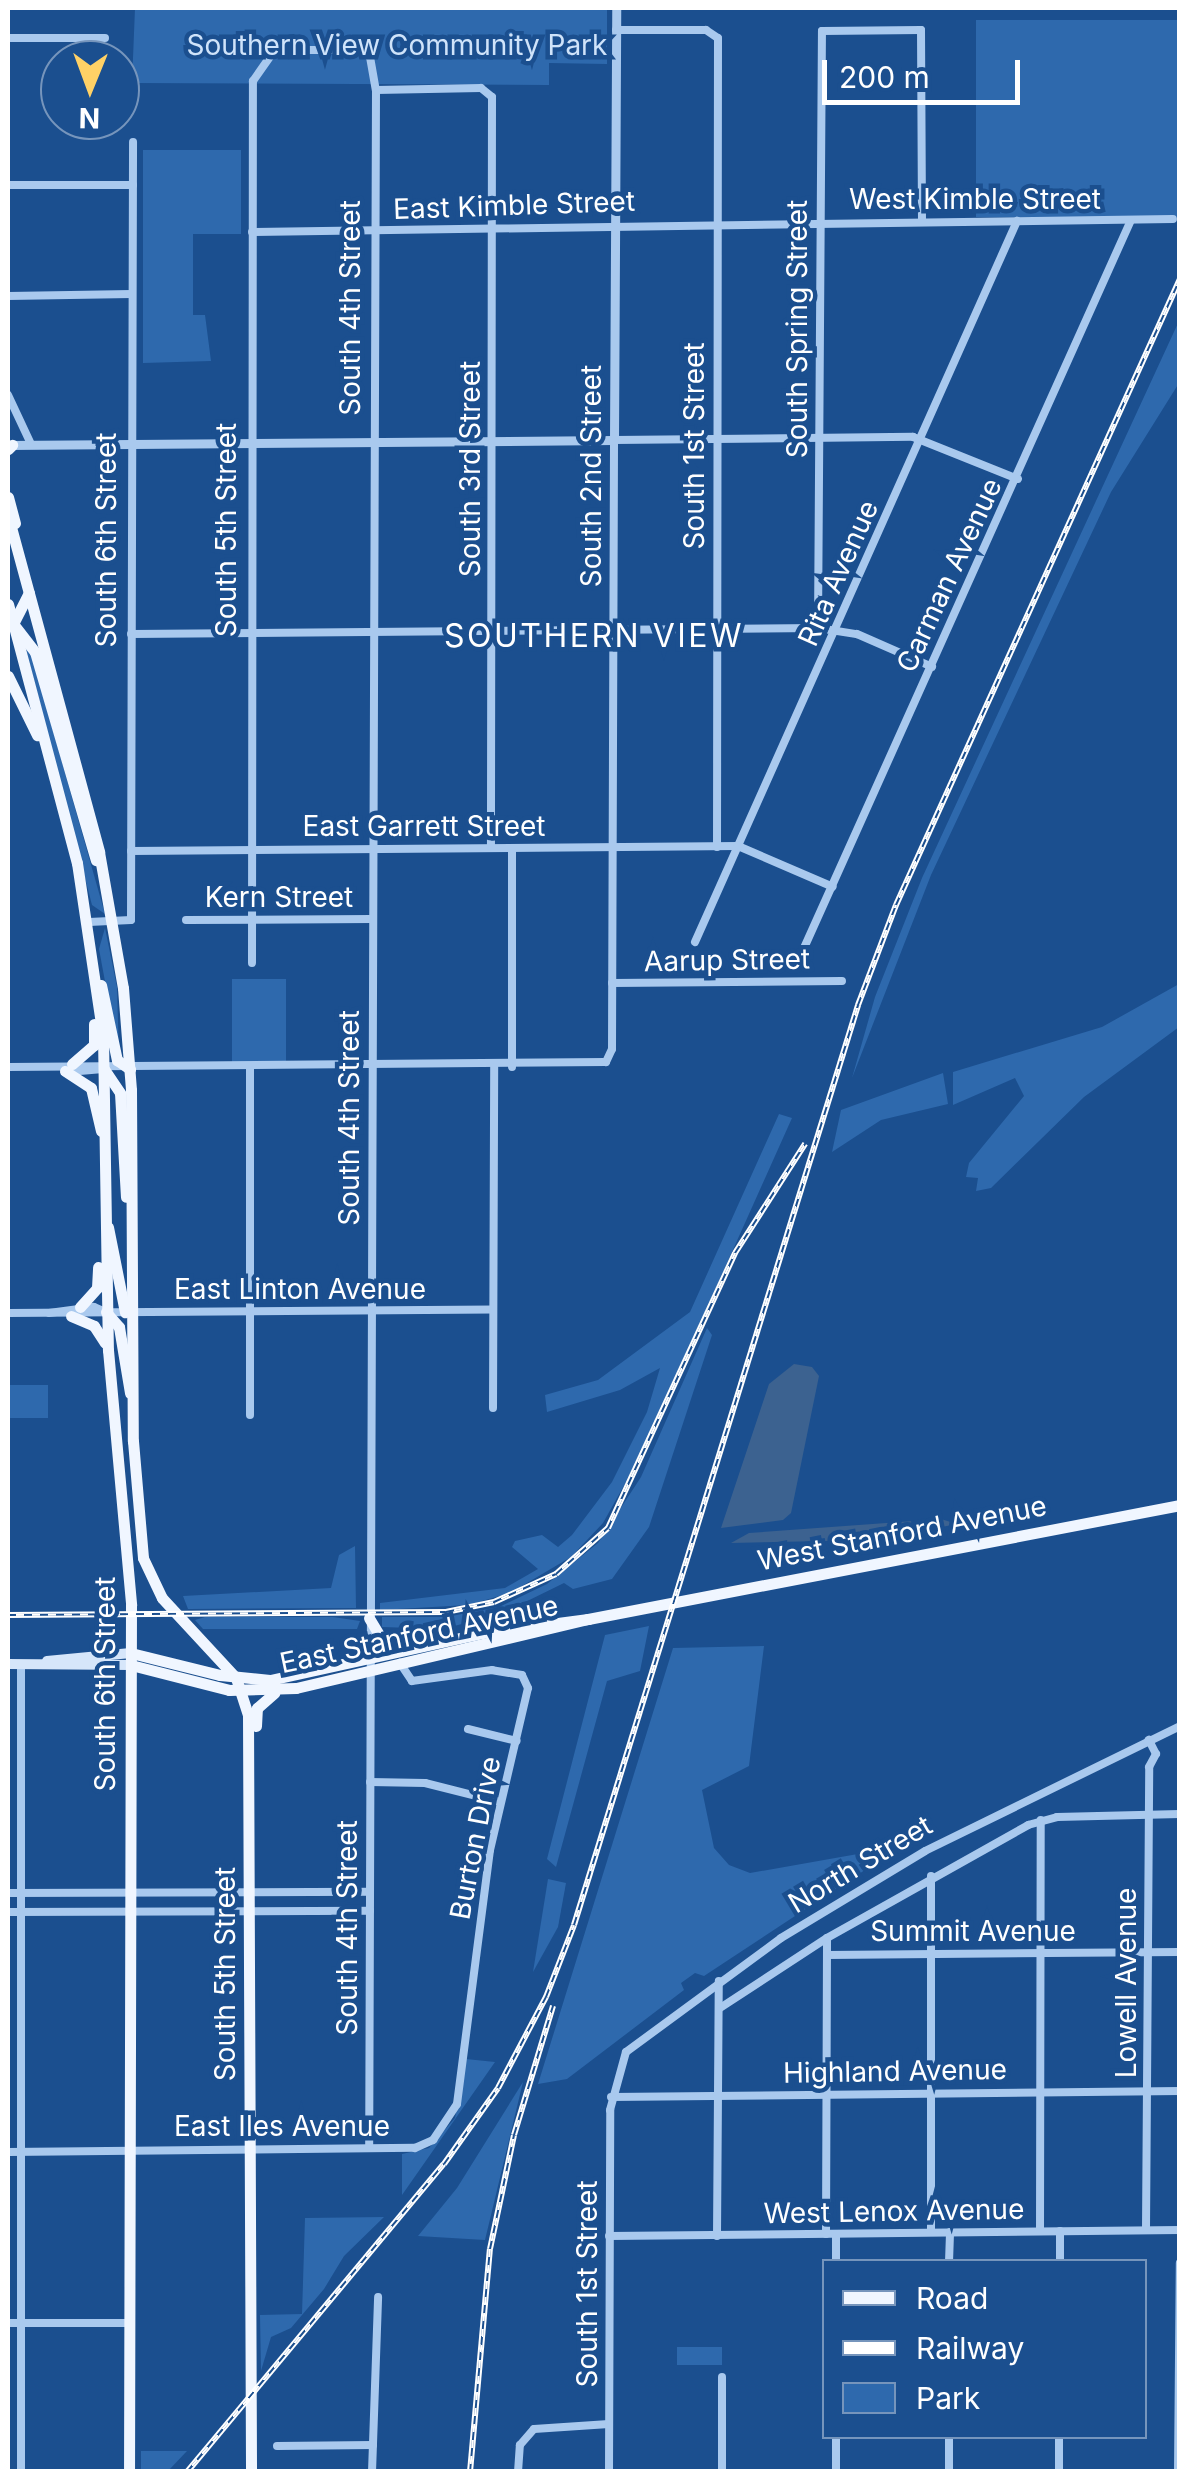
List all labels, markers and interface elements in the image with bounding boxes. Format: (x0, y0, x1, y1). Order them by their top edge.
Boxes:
park label: Southern View Community Park (187, 28, 607, 62)
north arrow (40, 40, 140, 140)
scale bar (827, 40, 1024, 102)
text: 200 m (839, 59, 930, 95)
text: N (79, 101, 100, 135)
street label: West Kimble Street (849, 182, 1101, 216)
street label: East Kimble Street (392, 184, 636, 226)
street label: South 4th Street (333, 200, 367, 416)
street label: South Spring Street (780, 200, 814, 458)
street label: South 1st Street (677, 342, 711, 550)
street label: South 3rd Street (453, 361, 487, 577)
street label: South 2nd Street (574, 365, 608, 587)
street label: South 5th Street (209, 423, 243, 637)
street label: South 6th Street (89, 433, 123, 647)
street label: Carman Avenue (889, 473, 1009, 677)
street label: Rita Avenue (791, 495, 885, 651)
district label: SOUTHERN VIEW (444, 617, 744, 655)
street label: East Garrett Street (303, 809, 545, 843)
street label: Kern Street (205, 880, 353, 914)
street label: Aarup Street (644, 942, 810, 978)
street label: South 4th Street (332, 1010, 366, 1226)
street label: East Linton Avenue (174, 1272, 426, 1306)
street label: West Stanford Avenue (755, 1488, 1049, 1578)
street label: South 6th Street (88, 1577, 122, 1791)
street label: East Stanford Avenue (277, 1588, 561, 1680)
street label: Burton Drive (443, 1754, 507, 1922)
street label: North Street (782, 1808, 938, 1920)
street label: South 4th Street (330, 1820, 364, 2036)
street label: South 5th Street (208, 1867, 242, 2081)
street label: Lowell Avenue (1109, 1888, 1143, 2078)
street label: Summit Avenue (870, 1914, 1076, 1948)
street label: Highland Avenue (783, 2052, 1007, 2090)
street label: East Iles Avenue (174, 2109, 390, 2143)
street label: South 1st Street (570, 2180, 604, 2388)
street label: West Lenox Avenue (763, 2192, 1025, 2230)
legend (822, 2259, 1147, 2439)
text: Road (916, 2280, 988, 2316)
text: Railway (916, 2330, 1024, 2366)
text: Park (916, 2380, 980, 2416)

